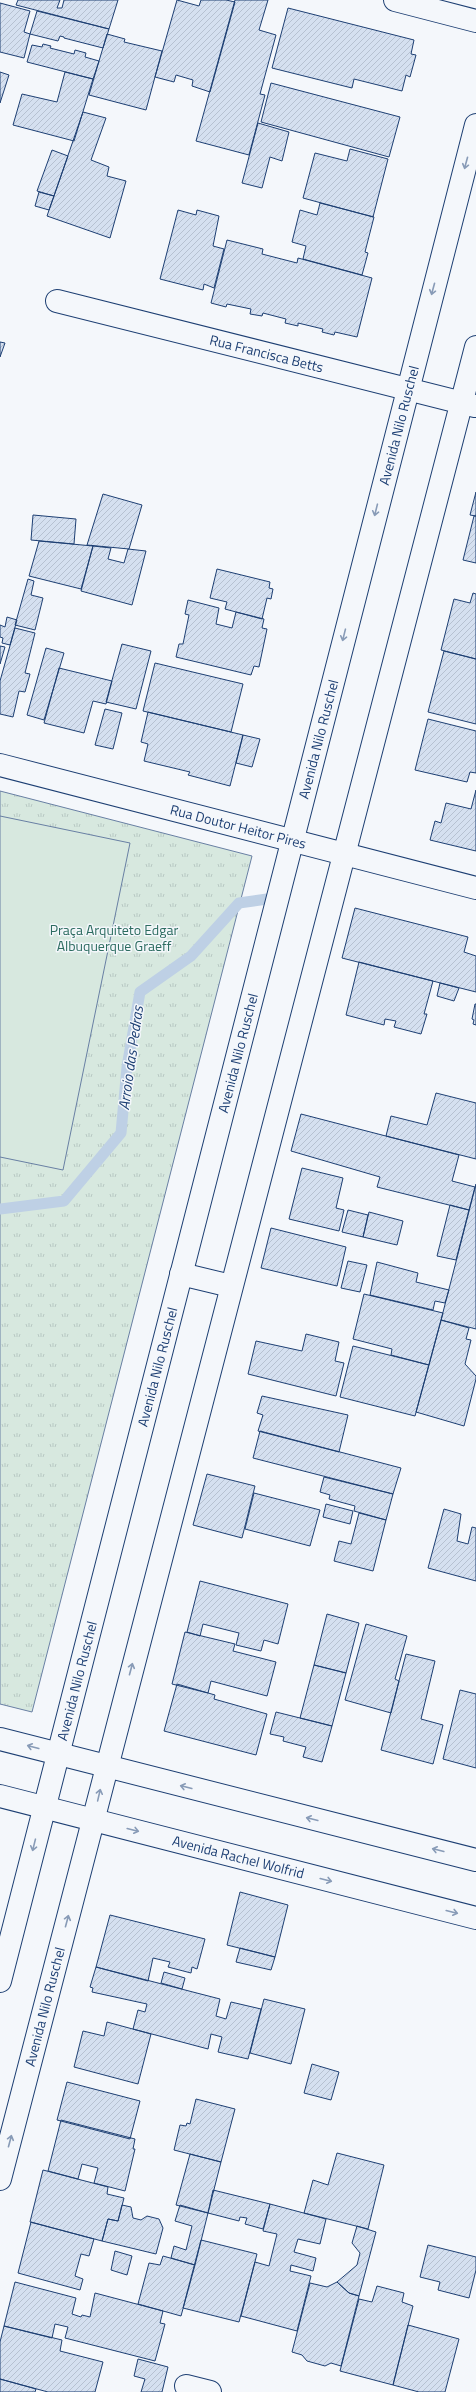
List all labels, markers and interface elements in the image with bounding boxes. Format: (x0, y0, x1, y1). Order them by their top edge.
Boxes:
one-way arrow (462, 156, 469, 169)
one-way arrow (429, 282, 436, 295)
street label: Rua Francisca Betts (208, 329, 326, 378)
street label: Avenida Nilo Ruschel (373, 363, 424, 487)
one-way arrow (372, 503, 379, 516)
one-way arrow (340, 629, 347, 642)
street label: Avenida Nilo Ruschel (293, 677, 343, 801)
street label: Rua Doutor Heitor Pires (168, 798, 309, 854)
park label: Praça Arquiteto Edgar Albuquerque Graeff (50, 919, 178, 956)
street label: Avenida Nilo Ruschel (212, 991, 263, 1115)
water label: Arroio das Pedras (112, 1003, 149, 1111)
street label: Avenida Nilo Ruschel (132, 1305, 182, 1429)
street label: Avenida Nilo Ruschel (51, 1619, 102, 1743)
one-way arrow (128, 1663, 136, 1676)
one-way arrow (27, 1743, 40, 1751)
one-way arrow (180, 1783, 193, 1790)
one-way arrow (96, 1789, 104, 1802)
one-way arrow (306, 1814, 319, 1822)
one-way arrow (126, 1827, 139, 1834)
street label: Avenida Rachel Wolfrid (170, 1830, 307, 1884)
one-way arrow (30, 1838, 38, 1851)
one-way arrow (432, 1846, 445, 1853)
one-way arrow (320, 1876, 333, 1884)
one-way arrow (446, 1908, 459, 1916)
one-way arrow (64, 1915, 71, 1928)
street label: Avenida Nilo Ruschel (19, 1945, 70, 2069)
one-way arrow (7, 2135, 14, 2148)

